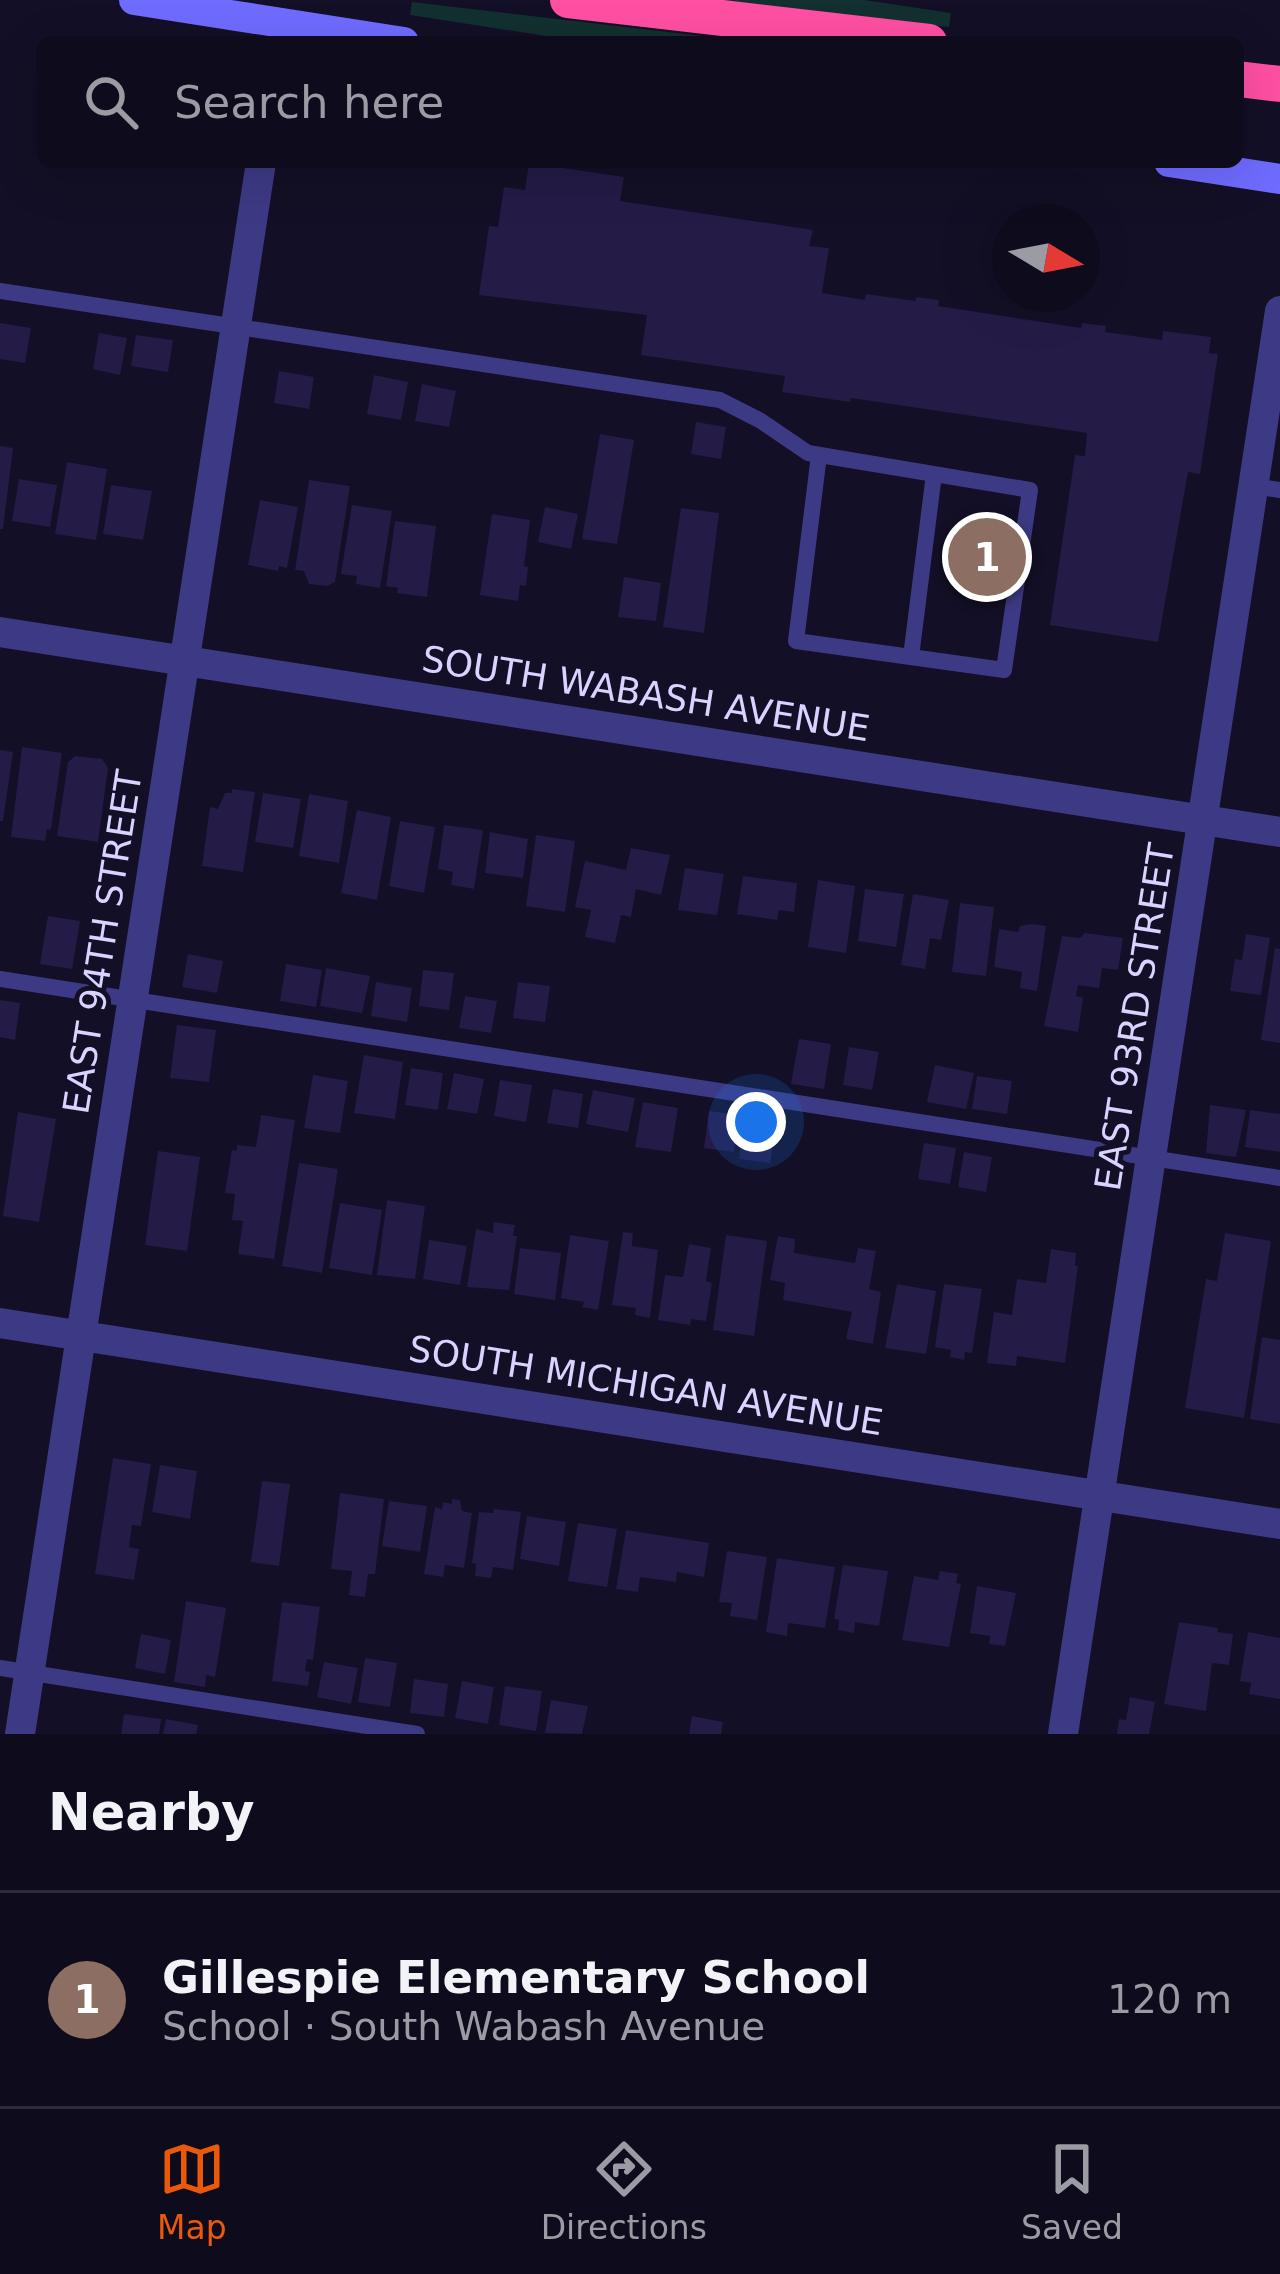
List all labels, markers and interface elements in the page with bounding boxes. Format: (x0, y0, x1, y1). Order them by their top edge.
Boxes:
search box (36, 36, 1244, 168)
icon: search (78, 69, 144, 135)
text: Search here (174, 76, 444, 129)
north arrow (992, 204, 1100, 312)
pin: 1 (948, 512, 1026, 602)
street label: SOUTH WABASH AVENUE (419, 638, 873, 749)
street label: EAST 94TH STREET (55, 766, 150, 1117)
street label: EAST 93RD STREET (1087, 840, 1182, 1194)
your location (726, 1092, 786, 1152)
street label: SOUTH MICHIGAN AVENUE (406, 1328, 886, 1443)
text: Nearby (48, 1783, 255, 1842)
text: Gillespie Elementary School (162, 1951, 870, 2004)
text: 1 (73, 1977, 101, 2022)
text: 120 m (1107, 1977, 1232, 2022)
text: School · South Wabash Avenue (162, 2004, 765, 2049)
tab: Map (157, 2136, 227, 2247)
tab: Directions (541, 2136, 707, 2247)
tab: Saved (1021, 2136, 1123, 2247)

